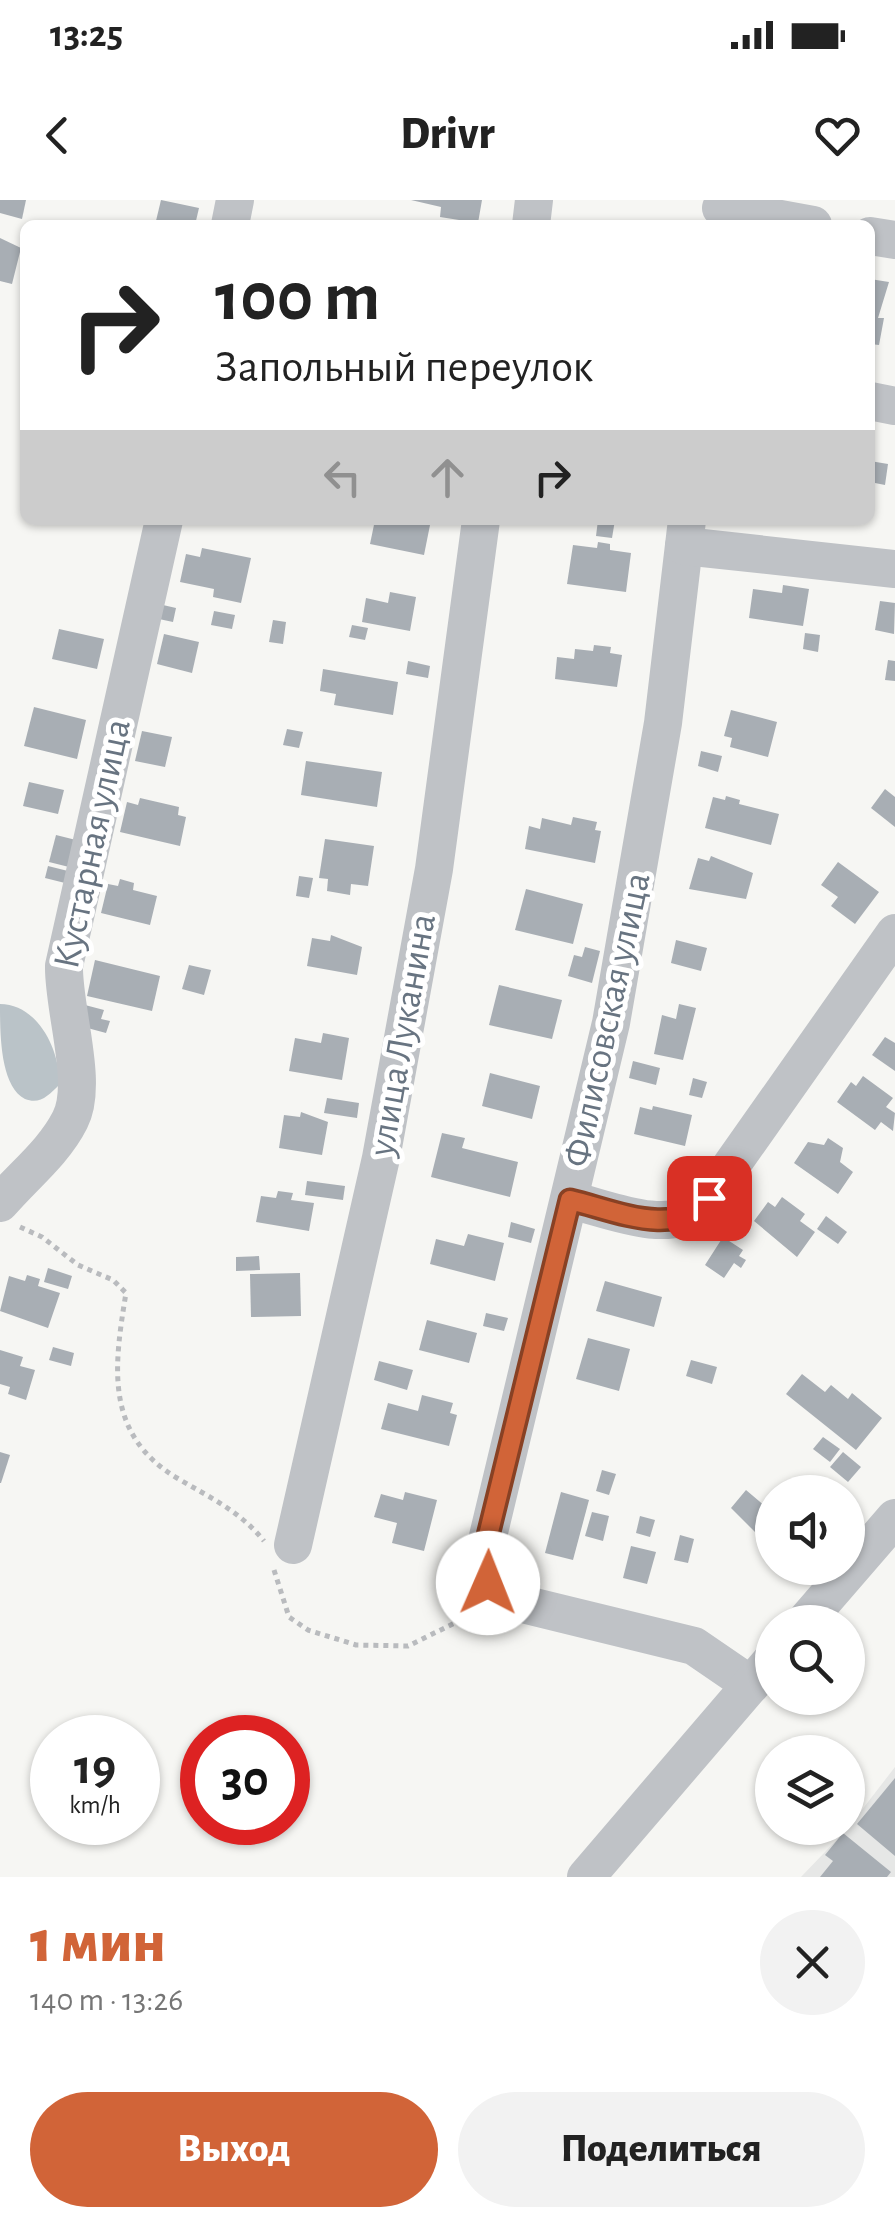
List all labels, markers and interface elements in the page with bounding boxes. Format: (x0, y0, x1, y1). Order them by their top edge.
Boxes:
text: 13:25 (50, 16, 123, 54)
icon: back (30, 108, 85, 163)
icon: heart (810, 108, 865, 163)
text: Drivr (400, 112, 495, 157)
icon: right (50, 260, 180, 390)
text: 100 m (215, 263, 380, 333)
text: Запольный переулок (215, 345, 593, 390)
icon: left (315, 450, 370, 505)
icon: ahead (420, 450, 475, 505)
icon: right (525, 450, 580, 505)
street label: Кустарная улица (48, 716, 138, 972)
street label: Филисовская улица (558, 869, 658, 1171)
street label: улица Луканина (363, 911, 443, 1160)
pin (667, 1156, 752, 1241)
icon: arrive (682, 1171, 737, 1226)
map controls (755, 1475, 865, 1845)
button: sound (755, 1475, 865, 1585)
position arrow (436, 1531, 540, 1635)
button: search (755, 1605, 865, 1715)
speed limit sign: 30 (180, 1715, 310, 1845)
button: layers (755, 1735, 865, 1845)
text: 19 (74, 1743, 116, 1793)
text: km/h (69, 1793, 121, 1818)
button: close (760, 1910, 865, 2015)
text: 1 мин (30, 1913, 166, 1973)
text: 140 m · 13:26 (30, 1984, 183, 2016)
button: Выход (30, 2092, 438, 2207)
button: Поделиться (458, 2092, 865, 2207)

